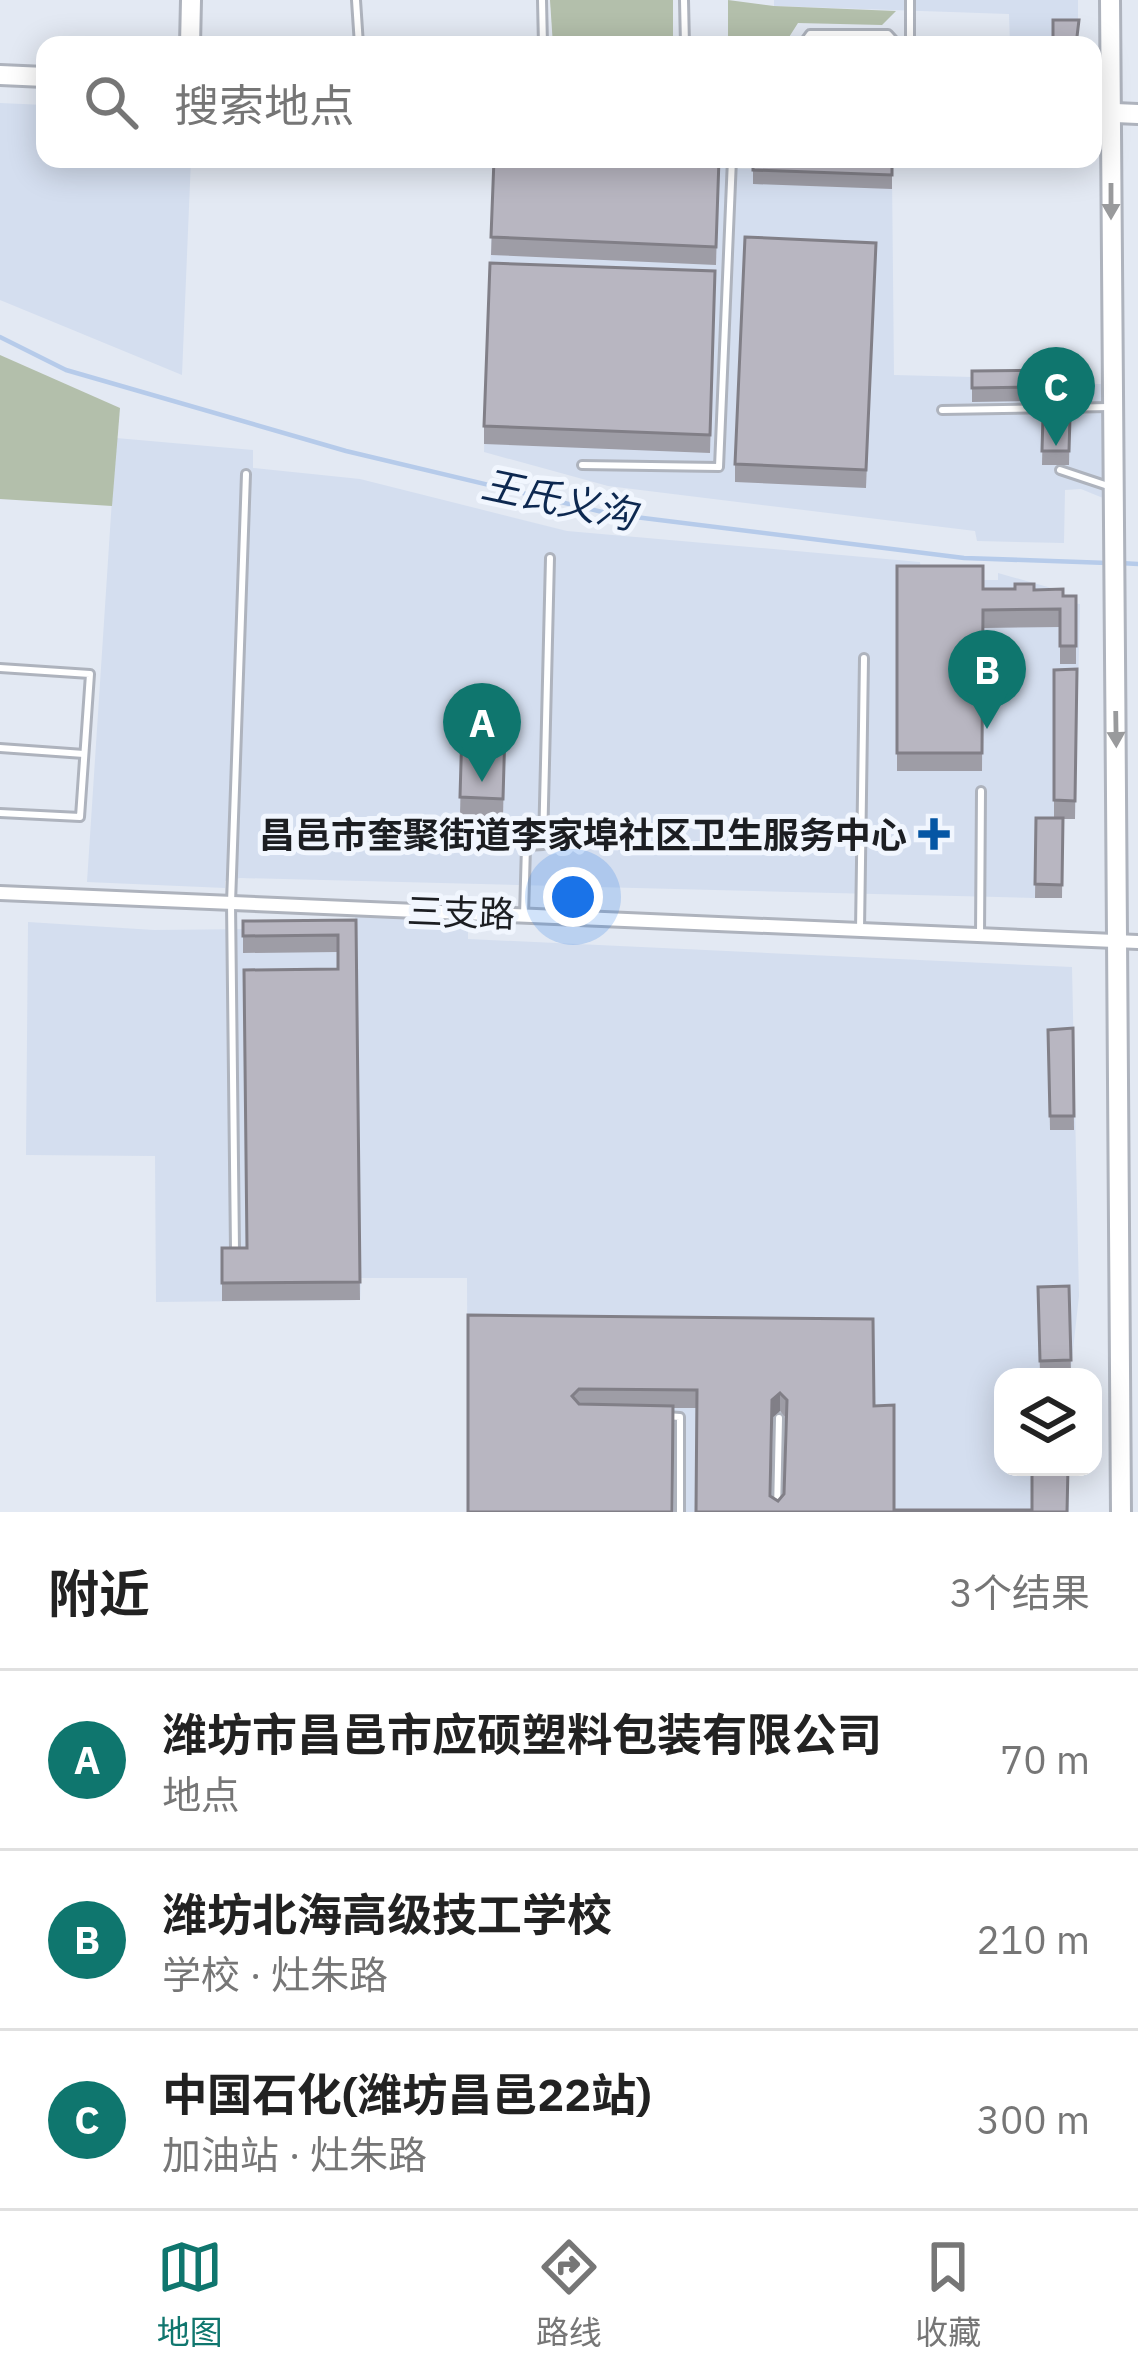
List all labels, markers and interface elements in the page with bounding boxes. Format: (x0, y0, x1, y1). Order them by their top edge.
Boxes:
search box (36, 36, 1102, 168)
icon: search (78, 69, 144, 135)
text: 搜索地点 (174, 76, 354, 134)
one-way arrow (1101, 183, 1121, 221)
pin: C (1017, 347, 1095, 446)
water label: 王氏义沟 (477, 458, 645, 541)
pin: B (948, 630, 1026, 729)
pin: A (443, 683, 521, 782)
one-way arrow (1106, 711, 1125, 749)
place label: 昌邑市奎聚街道李家埠社区卫生服务中心 (259, 811, 907, 858)
marker: 昌邑市奎聚街道李家埠社区卫生服务中心 (918, 818, 950, 850)
your location (543, 867, 603, 927)
street label: 三支路 (406, 887, 516, 937)
map controls (994, 1368, 1102, 1476)
button: layers (994, 1368, 1102, 1476)
text: 附近 (48, 1560, 150, 1626)
text: 3个结果 (950, 1567, 1090, 1618)
text: 潍坊市昌邑市应硕塑料包装有限公司 (162, 1705, 882, 1763)
text: A (74, 1734, 100, 1785)
text: 70 m (1000, 1734, 1090, 1785)
text: 地点 (162, 1769, 240, 1820)
text: 潍坊北海高级技工学校 (162, 1885, 612, 1943)
text: B (74, 1914, 100, 1965)
text: 210 m (977, 1914, 1090, 1965)
text: 学校 · 灶朱路 (162, 1949, 388, 2000)
text: 中国石化(潍坊昌邑22站) (162, 2065, 651, 2123)
text: C (74, 2094, 100, 2145)
text: 300 m (977, 2094, 1090, 2145)
text: 加油站 · 灶朱路 (162, 2129, 427, 2180)
tab: 地图 (157, 2234, 223, 2354)
tab: 路线 (536, 2234, 602, 2354)
tab: 收藏 (915, 2234, 981, 2354)

